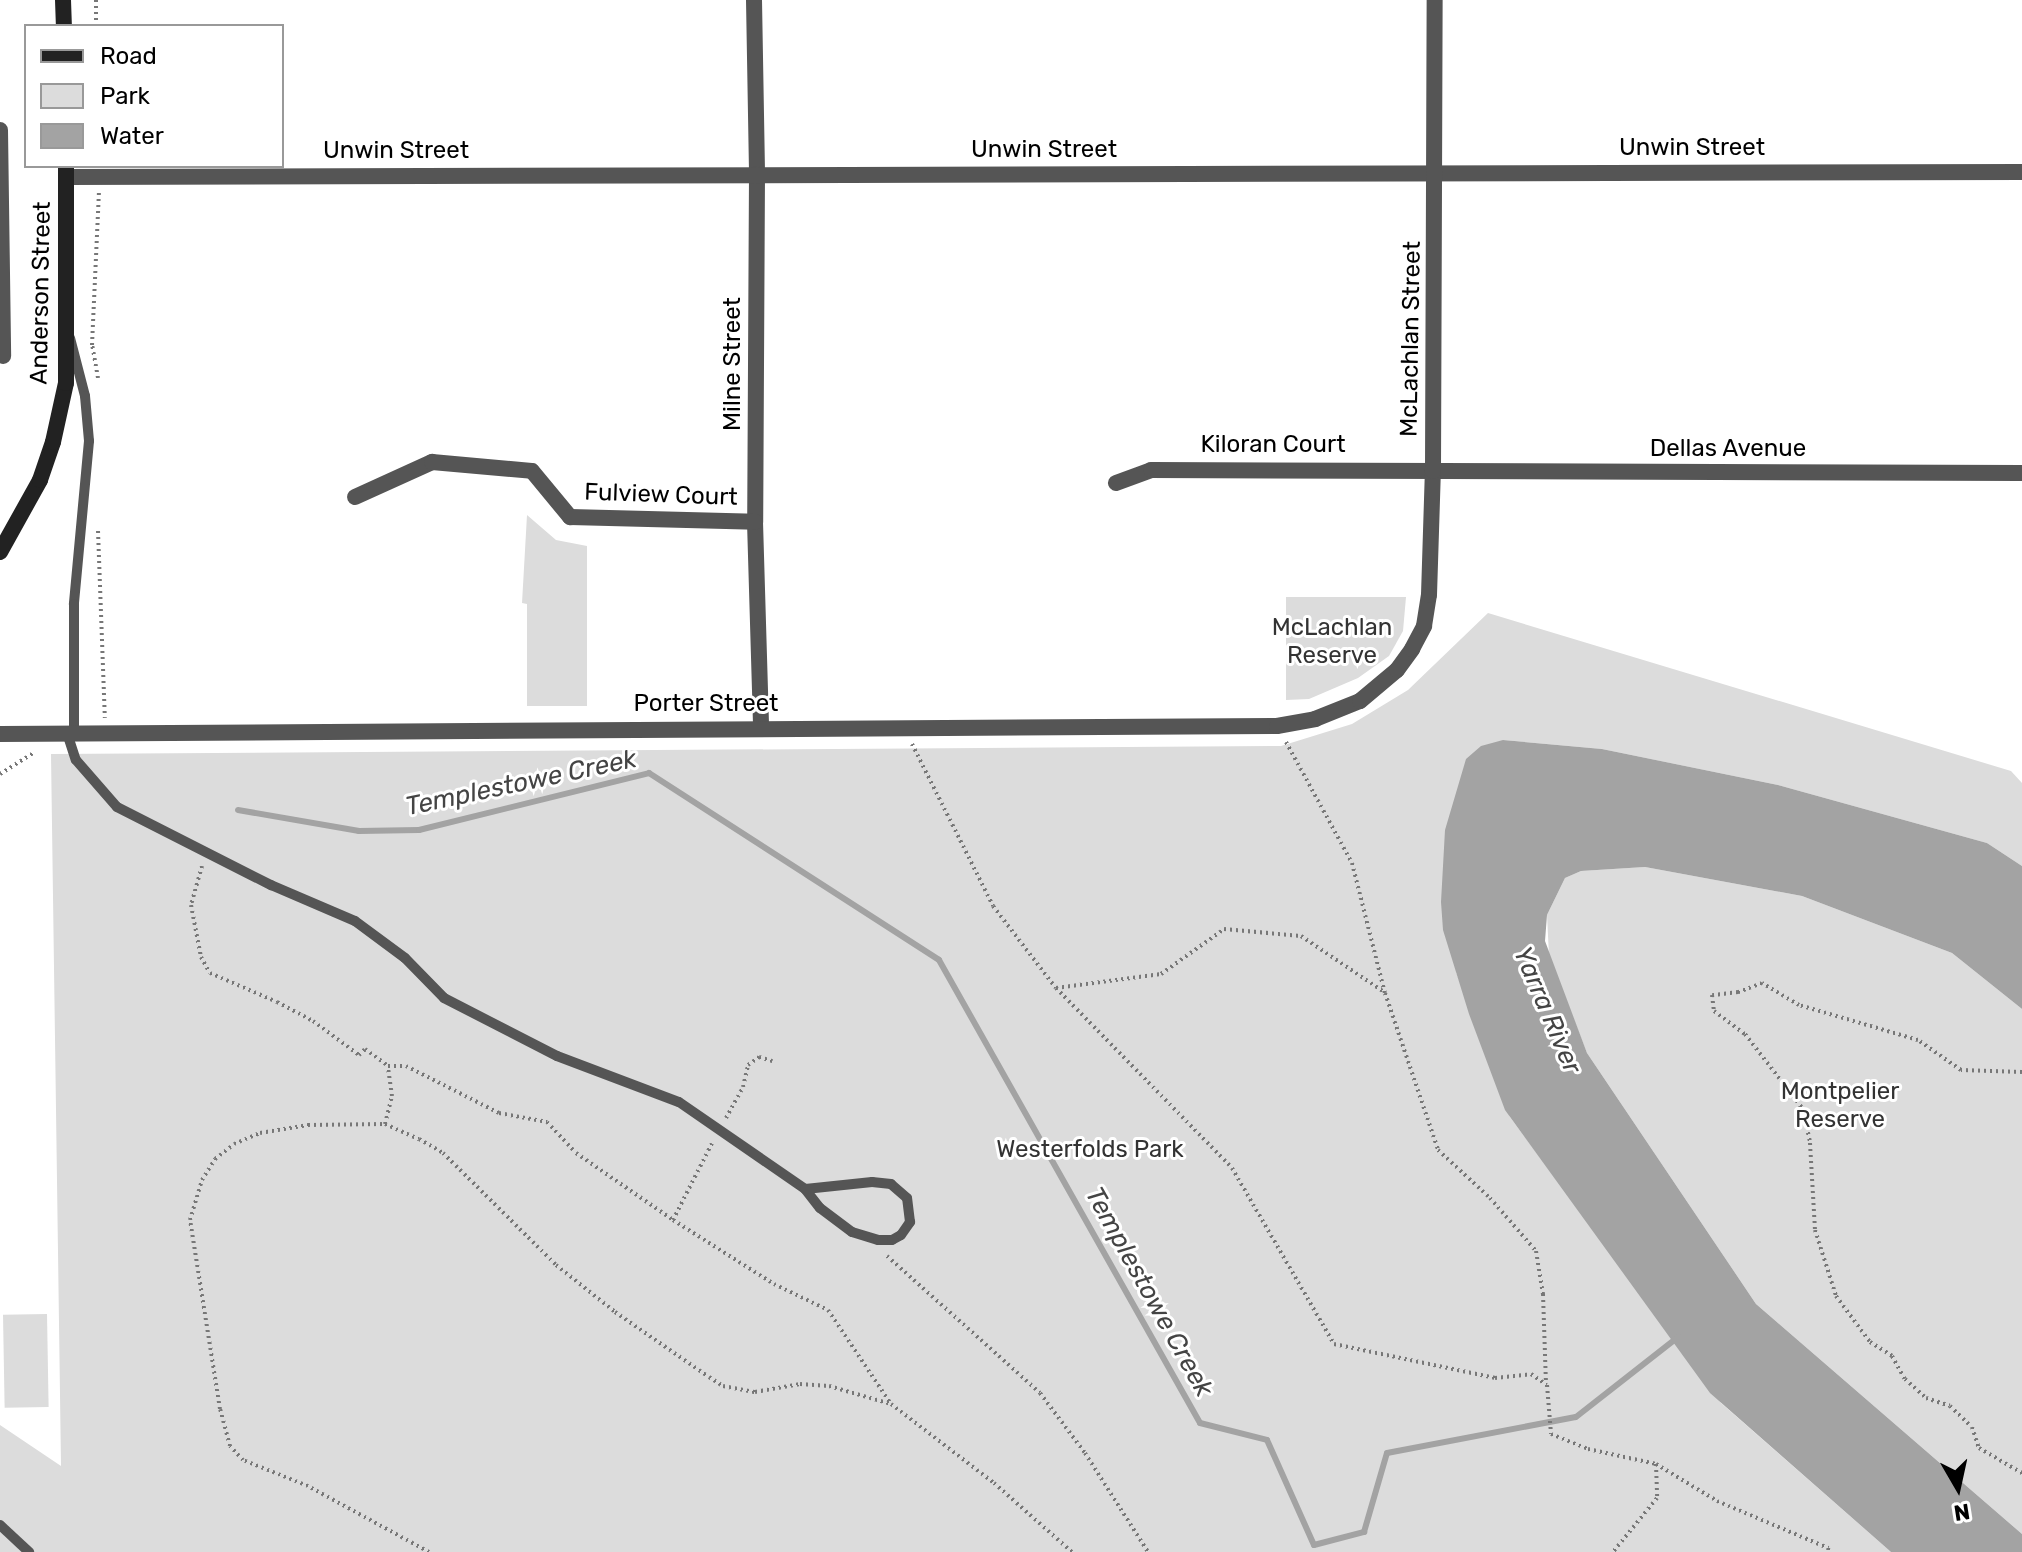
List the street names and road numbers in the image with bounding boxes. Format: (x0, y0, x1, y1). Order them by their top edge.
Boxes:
street label: Unwin Street (1619, 134, 1765, 162)
street label: Unwin Street (971, 136, 1117, 164)
street label: Unwin Street (323, 137, 469, 165)
street label: Anderson Street (25, 201, 57, 385)
street label: McLachlan Street (1395, 241, 1427, 437)
street label: Milne Street (719, 297, 747, 431)
street label: Kiloran Court (1200, 431, 1346, 459)
street label: Dellas Avenue (1649, 435, 1807, 463)
street label: Fulview Court (583, 478, 739, 512)
street label: Porter Street (633, 690, 779, 718)

